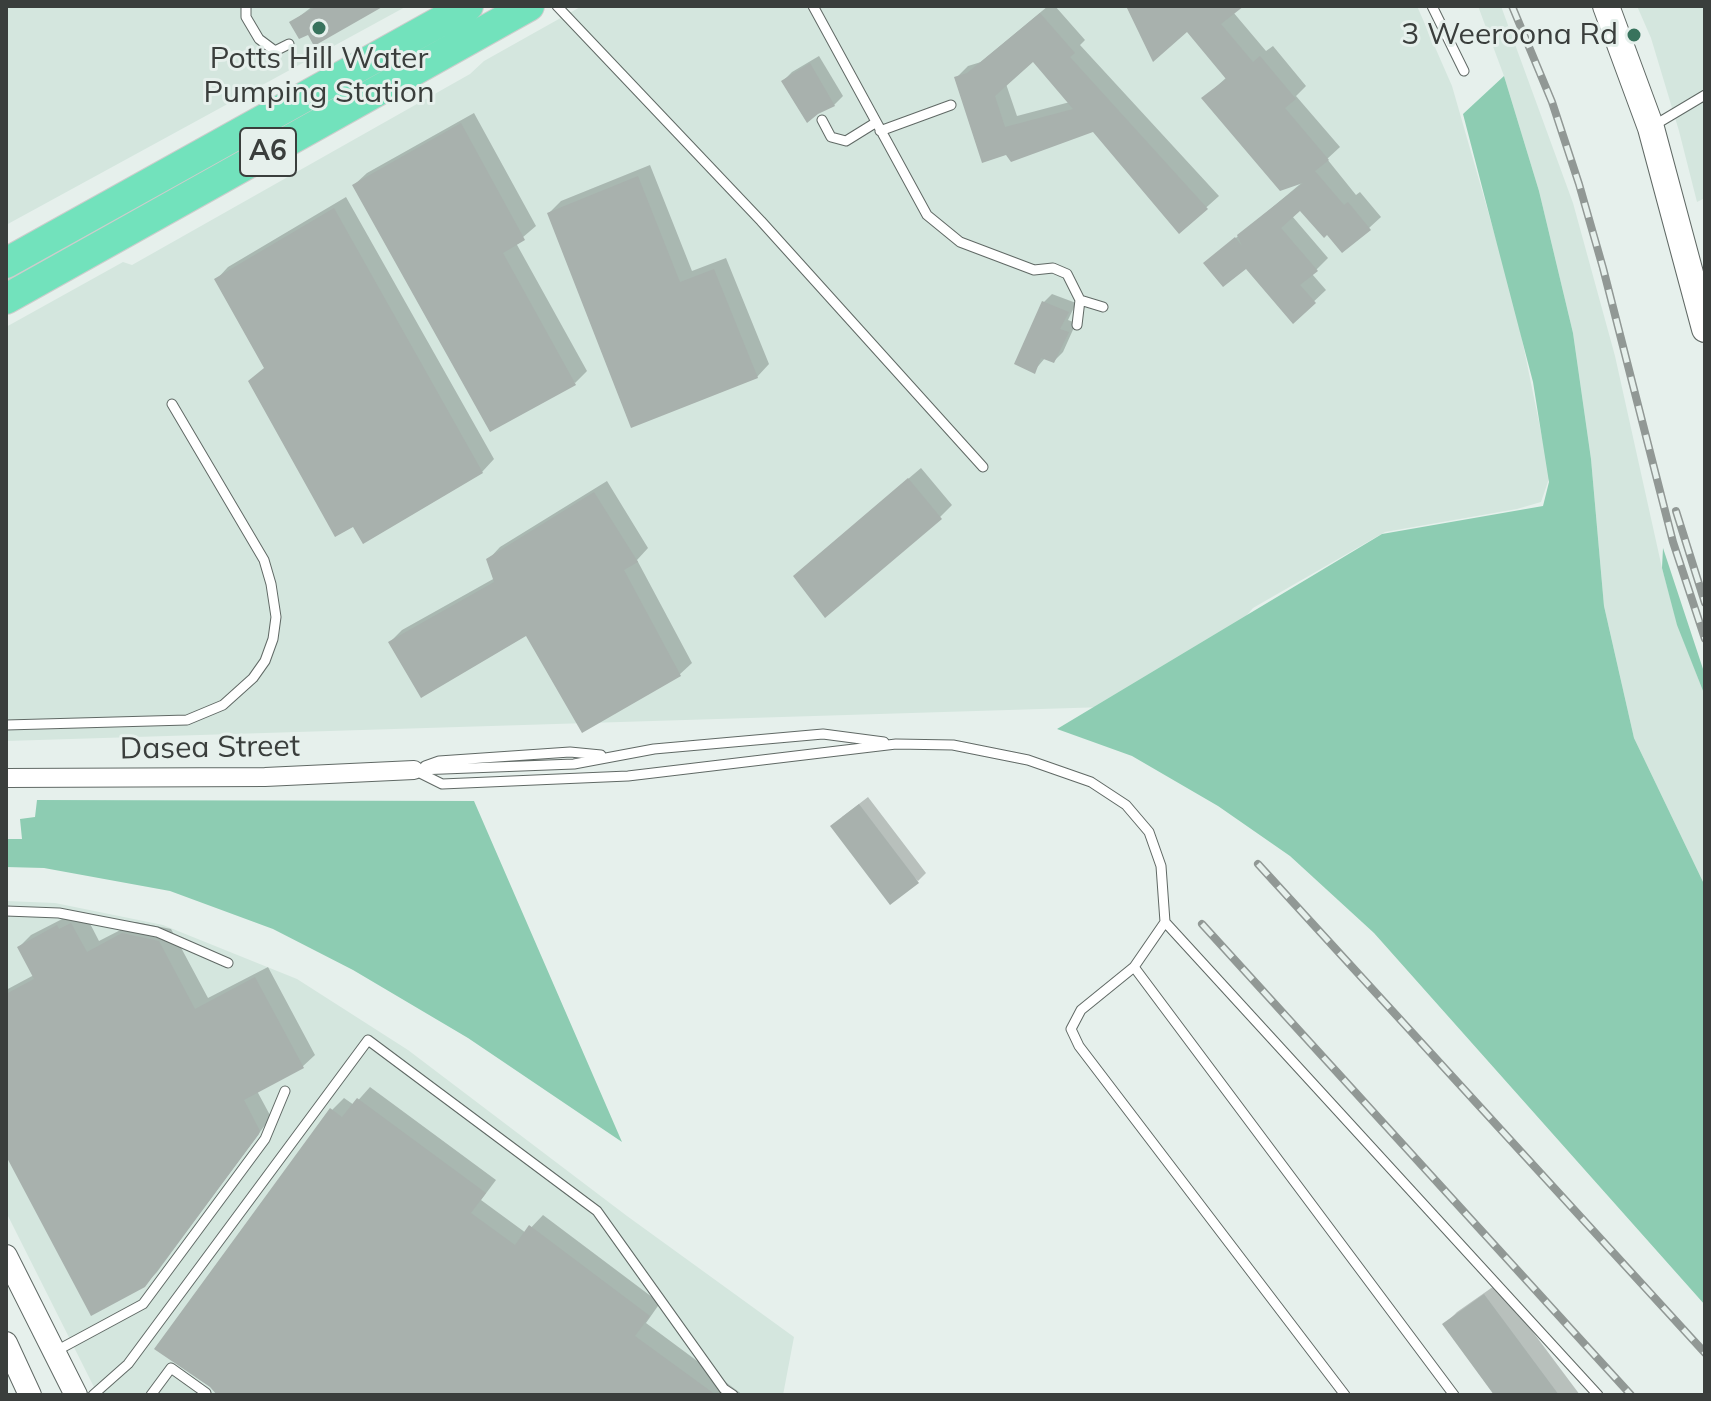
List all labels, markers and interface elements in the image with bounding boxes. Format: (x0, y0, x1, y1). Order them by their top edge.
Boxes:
place label: 3 Weeroona Rd (1401, 17, 1618, 53)
marker: Potts Hill Water Pumping Station (310, 19, 328, 37)
marker: 3 Weeroona Rd (1625, 26, 1643, 44)
place label: Potts Hill Water Pumping Station (203, 41, 435, 112)
road number: A6 (240, 128, 296, 176)
street label: Dasea Street (119, 728, 301, 768)

